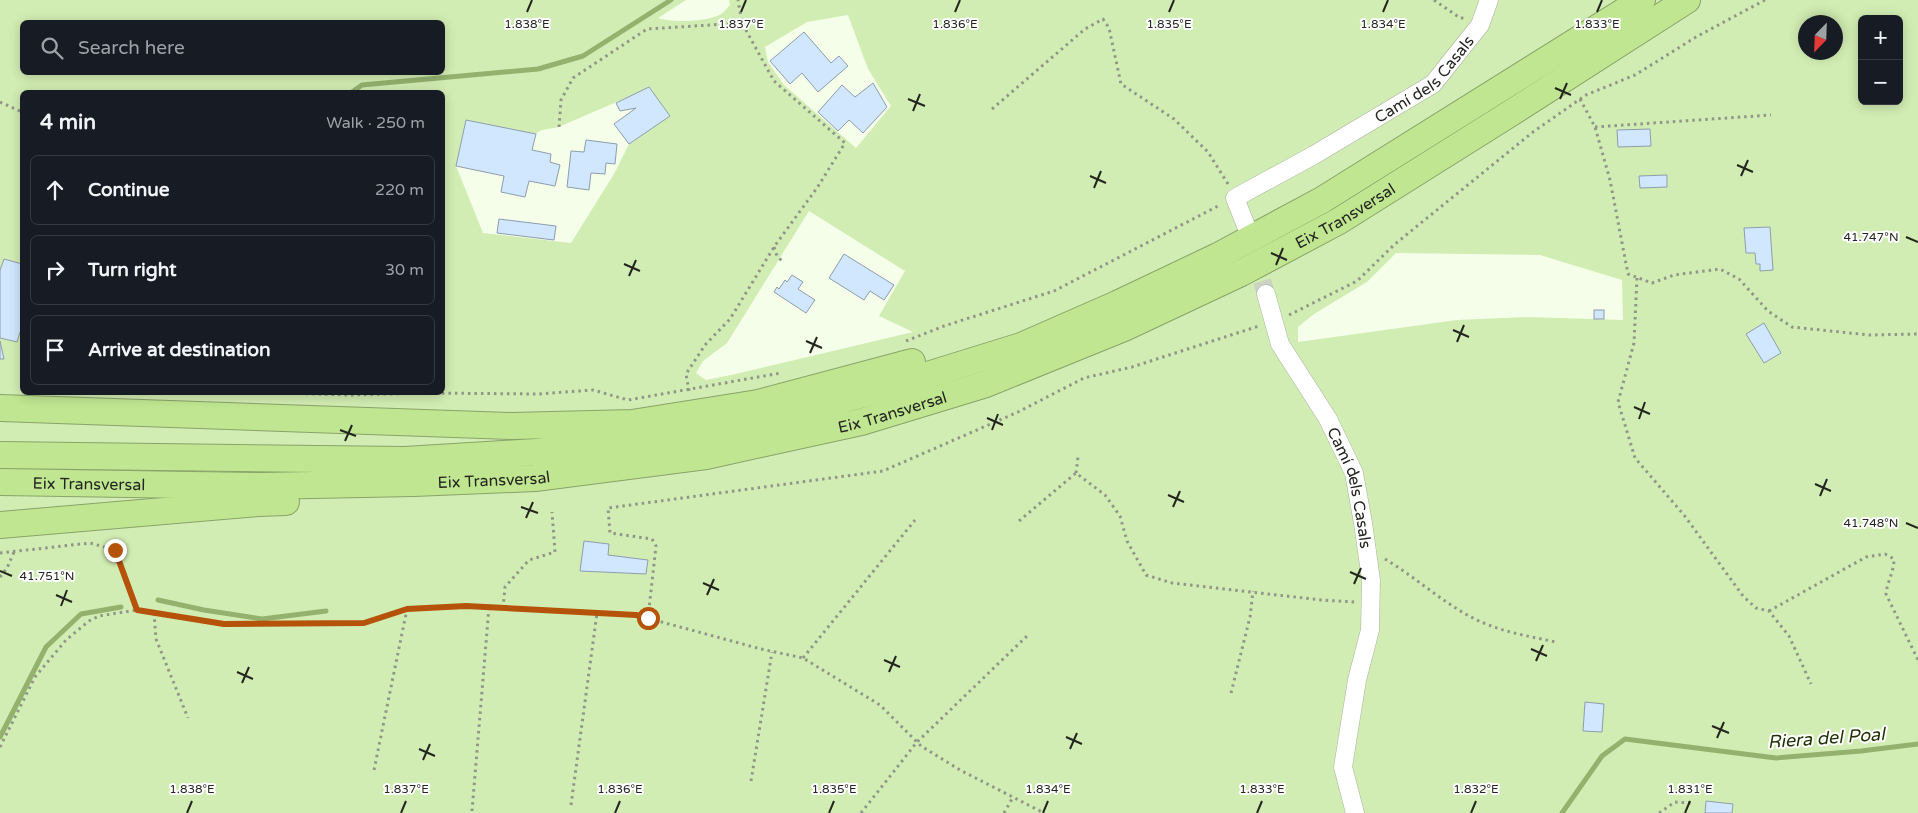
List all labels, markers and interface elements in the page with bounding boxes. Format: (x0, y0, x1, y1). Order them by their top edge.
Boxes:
north arrow (1798, 15, 1843, 60)
map controls (1858, 15, 1903, 105)
button: + (1858, 15, 1903, 60)
text: 1.838°E (504, 17, 550, 31)
text: 1.837°E (718, 17, 764, 31)
text: 1.836°E (932, 17, 978, 31)
text: 1.835°E (1146, 17, 1192, 31)
text: 1.834°E (1360, 17, 1406, 31)
text: 1.833°E (1574, 17, 1620, 31)
search box (20, 20, 445, 75)
street label: Camí dels Casals (1371, 32, 1479, 128)
icon: search (38, 34, 66, 62)
text: Search here (78, 37, 185, 59)
button: − (1858, 60, 1903, 105)
text: 4 min (40, 110, 96, 135)
text: Walk · 250 m (326, 113, 425, 133)
icon: ahead (41, 176, 69, 204)
text: Continue (88, 179, 170, 201)
street label: Eix Transversal (1292, 179, 1399, 253)
text: 220 m (375, 180, 424, 200)
text: 41.747°N (1843, 230, 1899, 244)
icon: right (41, 256, 69, 284)
text: Turn right (88, 259, 176, 281)
text: 30 m (385, 260, 424, 280)
icon: arrive (41, 336, 69, 364)
text: Arrive at destination (88, 339, 271, 361)
street label: Eix Transversal (836, 387, 949, 438)
street label: Camí dels Casals (1322, 424, 1375, 550)
street label: Eix Transversal (437, 467, 551, 493)
street label: Eix Transversal (33, 474, 145, 495)
text: 41.748°N (1844, 516, 1898, 530)
route end (104, 539, 127, 562)
text: 41.751°N (20, 569, 74, 583)
route start (637, 607, 660, 630)
water label: Riera del Poal (1767, 723, 1888, 753)
text: 1.838°E (169, 782, 215, 796)
text: 1.837°E (383, 782, 429, 796)
text: 1.836°E (597, 782, 643, 796)
text: 1.835°E (811, 782, 857, 796)
text: 1.834°E (1025, 782, 1071, 796)
text: 1.833°E (1239, 782, 1285, 796)
text: 1.832°E (1453, 782, 1499, 796)
text: 1.831°E (1667, 782, 1713, 796)

